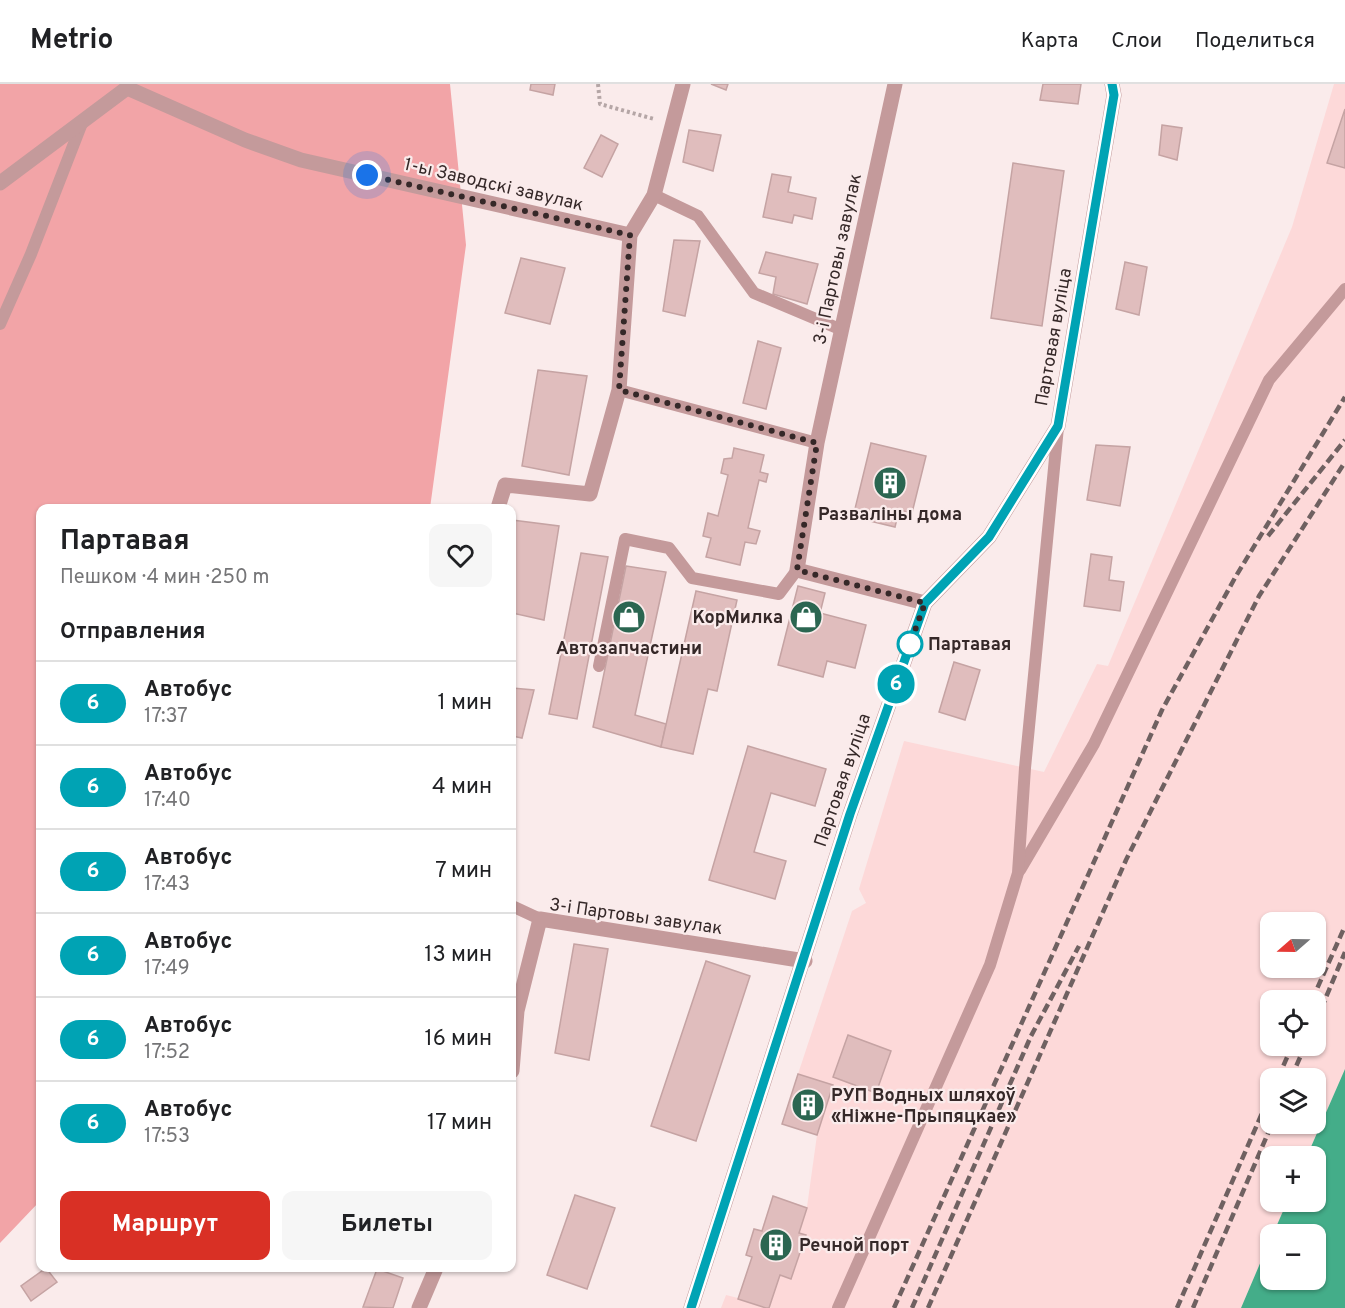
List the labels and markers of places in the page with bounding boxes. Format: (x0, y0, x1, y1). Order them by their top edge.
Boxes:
building icon: Разваліны дома (872, 465, 908, 501)
place label: Разваліны дома (818, 504, 962, 527)
shop icon: Автозапчастини (611, 599, 647, 635)
shop icon: КорМилка (788, 599, 824, 635)
place label: КорМилка (693, 607, 783, 630)
marker: Партавая (897, 631, 923, 657)
place label: Партавая (928, 634, 1011, 657)
place label: Автозапчастини (556, 638, 702, 661)
place label: РУП Водных шляхоў «Ніжне-Прыпяцкае» (831, 1085, 1016, 1129)
building icon: РУП Водных шляхоў «Ніжне-Прыпяцкае» (790, 1087, 826, 1123)
building icon: Речной порт (758, 1227, 794, 1263)
place label: Речной порт (799, 1235, 909, 1258)

